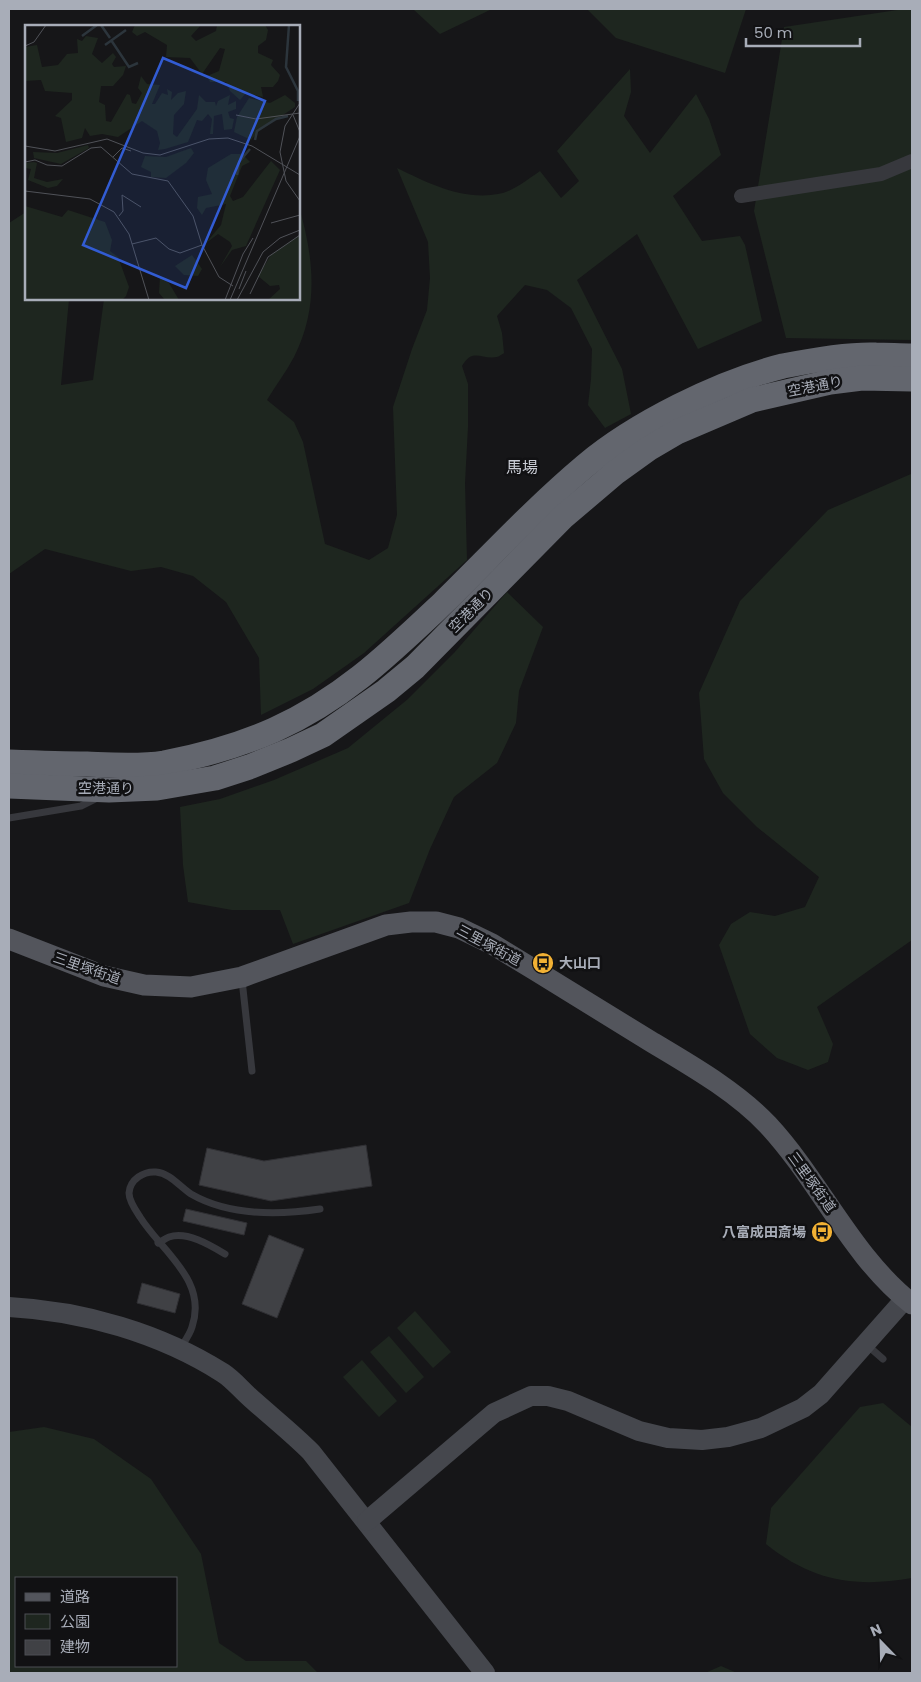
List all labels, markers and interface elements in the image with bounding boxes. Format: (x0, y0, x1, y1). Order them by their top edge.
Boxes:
scale bar (746, 15, 860, 47)
text: 50 m (754, 22, 792, 43)
inset map (25, 25, 300, 300)
street label: 空港通り (786, 371, 844, 401)
district label: 馬場 (506, 456, 538, 479)
street label: 空港通り (444, 583, 498, 637)
street label: 空港通り (78, 778, 134, 798)
street label: 三里塚街道 (453, 920, 525, 970)
street label: 三里塚街道 (51, 947, 123, 989)
bus stop icon: 大山口 (531, 951, 555, 975)
place label: 大山口 (559, 953, 601, 973)
street label: 三里塚街道 (783, 1148, 841, 1216)
bus stop icon: 八富成田斎場 (810, 1220, 834, 1244)
place label: 八富成田斎場 (722, 1222, 806, 1242)
legend (15, 1577, 178, 1667)
text: 道路 (60, 1586, 90, 1607)
text: 公園 (60, 1611, 90, 1632)
north arrow (856, 1617, 906, 1667)
text: N (867, 1619, 885, 1641)
text: 建物 (60, 1636, 90, 1657)

